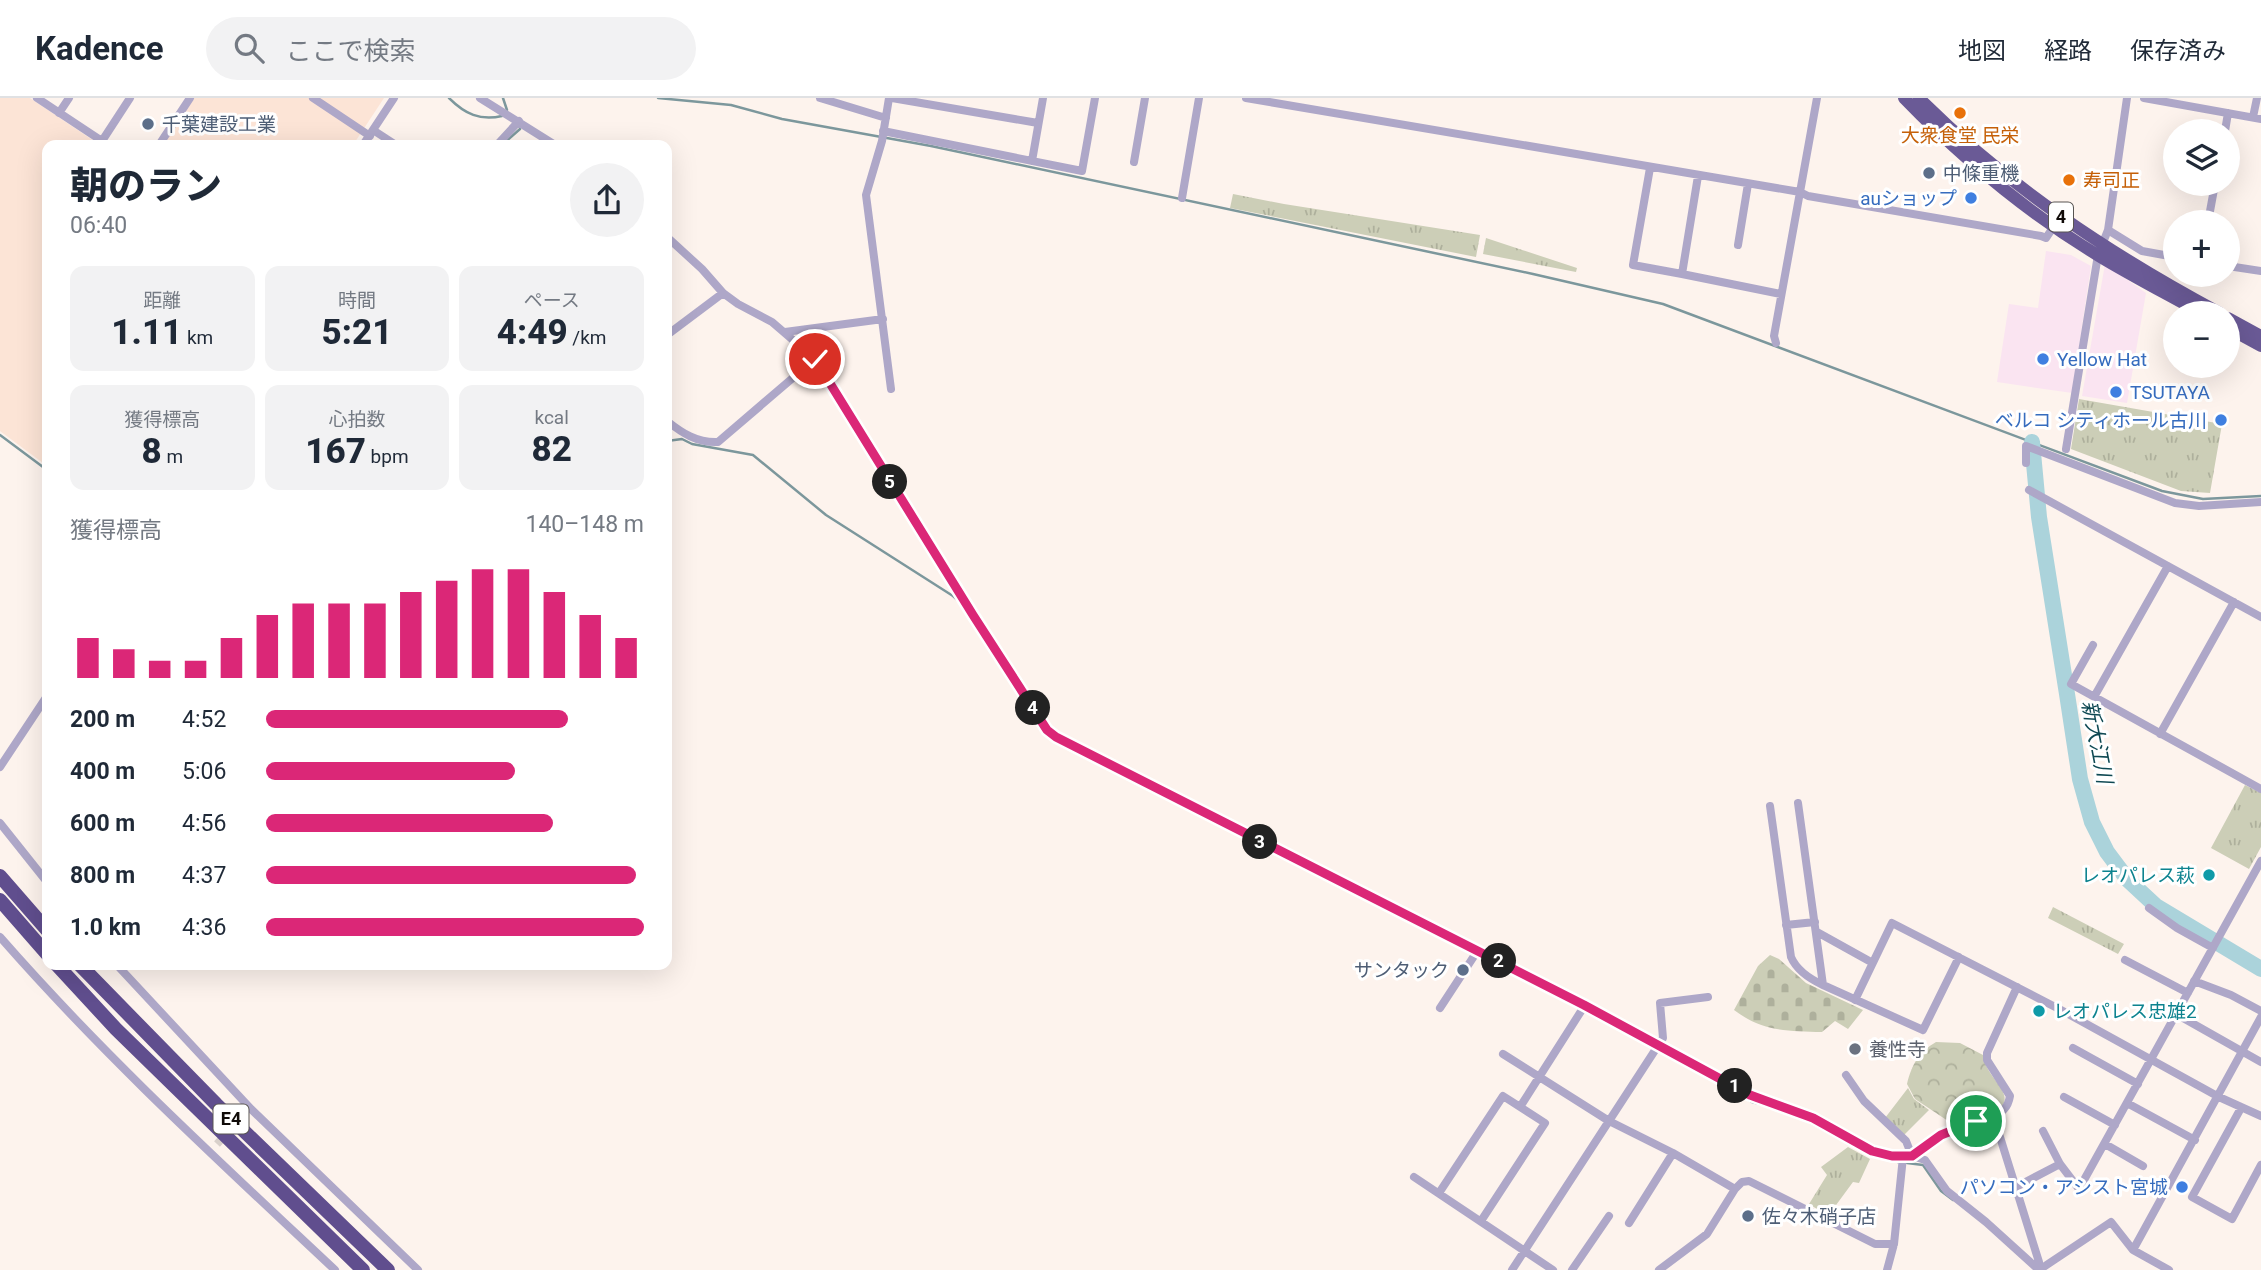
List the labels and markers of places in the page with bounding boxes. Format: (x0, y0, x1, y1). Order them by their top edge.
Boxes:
marker: 大衆食堂 民栄 (1952, 105, 1968, 121)
place label: 千葉建設工業 (162, 113, 276, 136)
marker: 千葉建設工業 (140, 116, 156, 132)
place label: 大衆食堂 民栄 (1901, 124, 2019, 147)
place label: 中條重機 (1943, 162, 2019, 185)
marker: 中條重機 (1921, 165, 1937, 181)
place label: 寿司正 (2083, 169, 2140, 192)
marker: 寿司正 (2061, 172, 2077, 188)
place label: auショップ (1860, 187, 1957, 210)
marker: auショップ (1963, 190, 1979, 206)
pin (785, 329, 845, 389)
place label: Yellow Hat (2057, 348, 2147, 371)
marker: Yellow Hat (2035, 351, 2051, 367)
place label: TSUTAYA (2130, 381, 2210, 404)
marker: TSUTAYA (2108, 384, 2124, 400)
place label: ベルコ シティホール古川 (1995, 409, 2207, 432)
marker: ベルコ シティホール古川 (2213, 412, 2229, 428)
pin: 5 (872, 464, 908, 500)
pin: 4 (1016, 690, 1050, 726)
pin: 3 (1242, 824, 1278, 860)
place label: レオパレス萩 (2081, 864, 2195, 887)
marker: レオパレス萩 (2201, 867, 2217, 883)
pin: 2 (1482, 944, 1516, 978)
place label: サンタック (1354, 959, 1449, 982)
marker: サンタック (1455, 962, 1471, 978)
place label: レオパレス忠雄2 (2053, 1000, 2197, 1023)
marker: レオパレス忠雄2 (2031, 1003, 2047, 1019)
place label: 養性寺 (1869, 1038, 1926, 1061)
marker: 養性寺 (1847, 1041, 1863, 1057)
pin: 1 (1718, 1068, 1752, 1104)
pin (1946, 1091, 2006, 1151)
place label: パソコン・アシスト宮城 (1960, 1176, 2168, 1199)
marker: パソコン・アシスト宮城 (2174, 1179, 2190, 1195)
place label: 佐々木硝子店 (1762, 1205, 1876, 1228)
marker: 佐々木硝子店 (1740, 1208, 1756, 1224)

